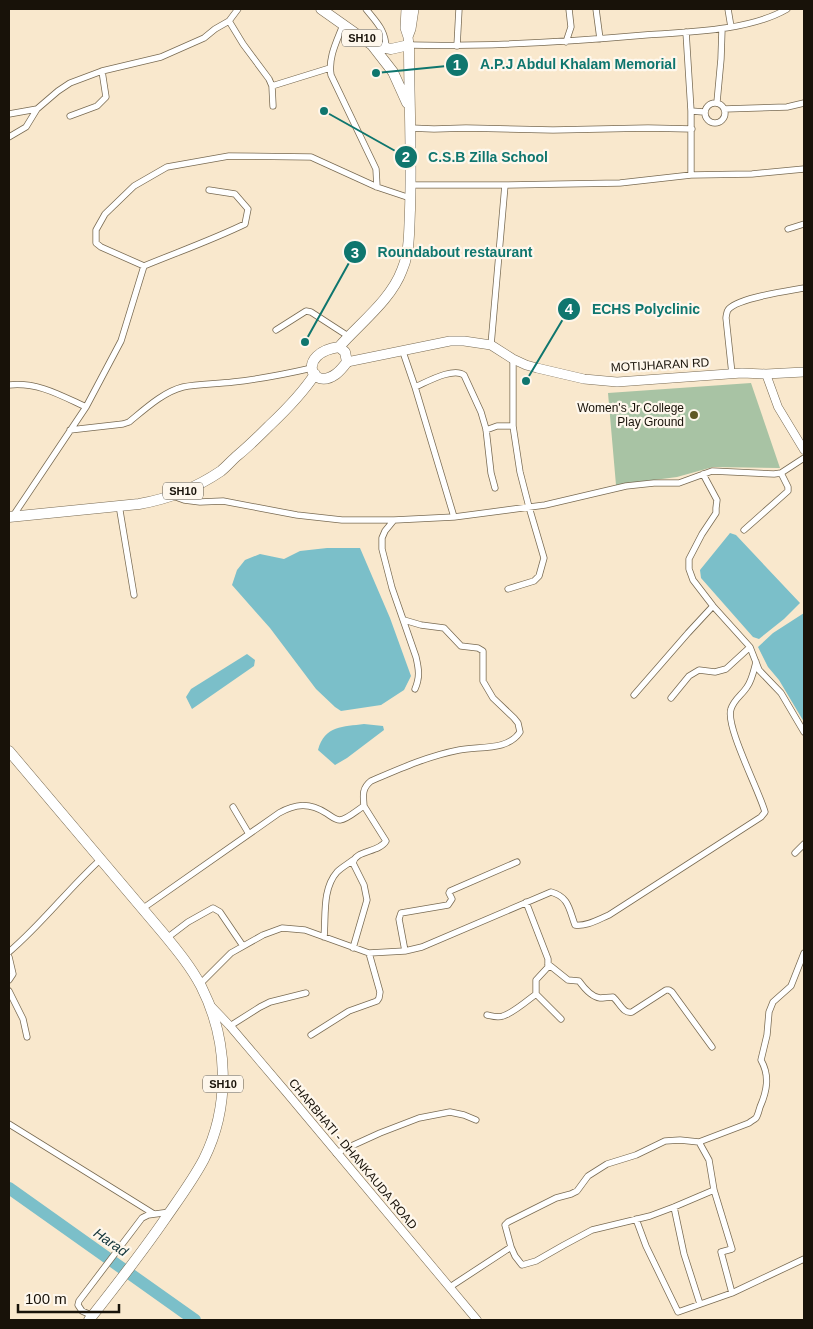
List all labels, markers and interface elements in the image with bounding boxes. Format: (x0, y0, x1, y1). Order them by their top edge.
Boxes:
road number: SH10 (342, 29, 382, 46)
callout: A.P.J Abdul Khalam Memorial (445, 50, 686, 79)
text: 1 (453, 56, 461, 73)
text: A.P.J Abdul Khalam Memorial (480, 56, 676, 72)
callout: C.S.B Zilla School (393, 142, 558, 171)
text: 2 (402, 148, 410, 165)
text: C.S.B Zilla School (428, 149, 548, 165)
callout: Roundabout restaurant (342, 238, 542, 267)
text: 3 (351, 244, 359, 261)
text: Roundabout restaurant (378, 244, 533, 260)
callout: ECHS Polyclinic (556, 294, 710, 323)
text: 4 (565, 300, 574, 317)
text: ECHS Polyclinic (592, 301, 700, 317)
street label: MOTIJHARAN RD (610, 355, 710, 375)
place label: Women's Jr College Play Ground (577, 401, 684, 429)
marker: Women's Jr College Play Ground (688, 409, 700, 421)
road number: SH10 (163, 482, 203, 500)
road number: SH10 (203, 1076, 243, 1092)
street label: CHARBHATI - DHANKAUDA ROAD (286, 1076, 420, 1232)
water label: Harad (91, 1225, 132, 1260)
scale bar (18, 1282, 119, 1314)
text: 100 m (25, 1290, 67, 1307)

